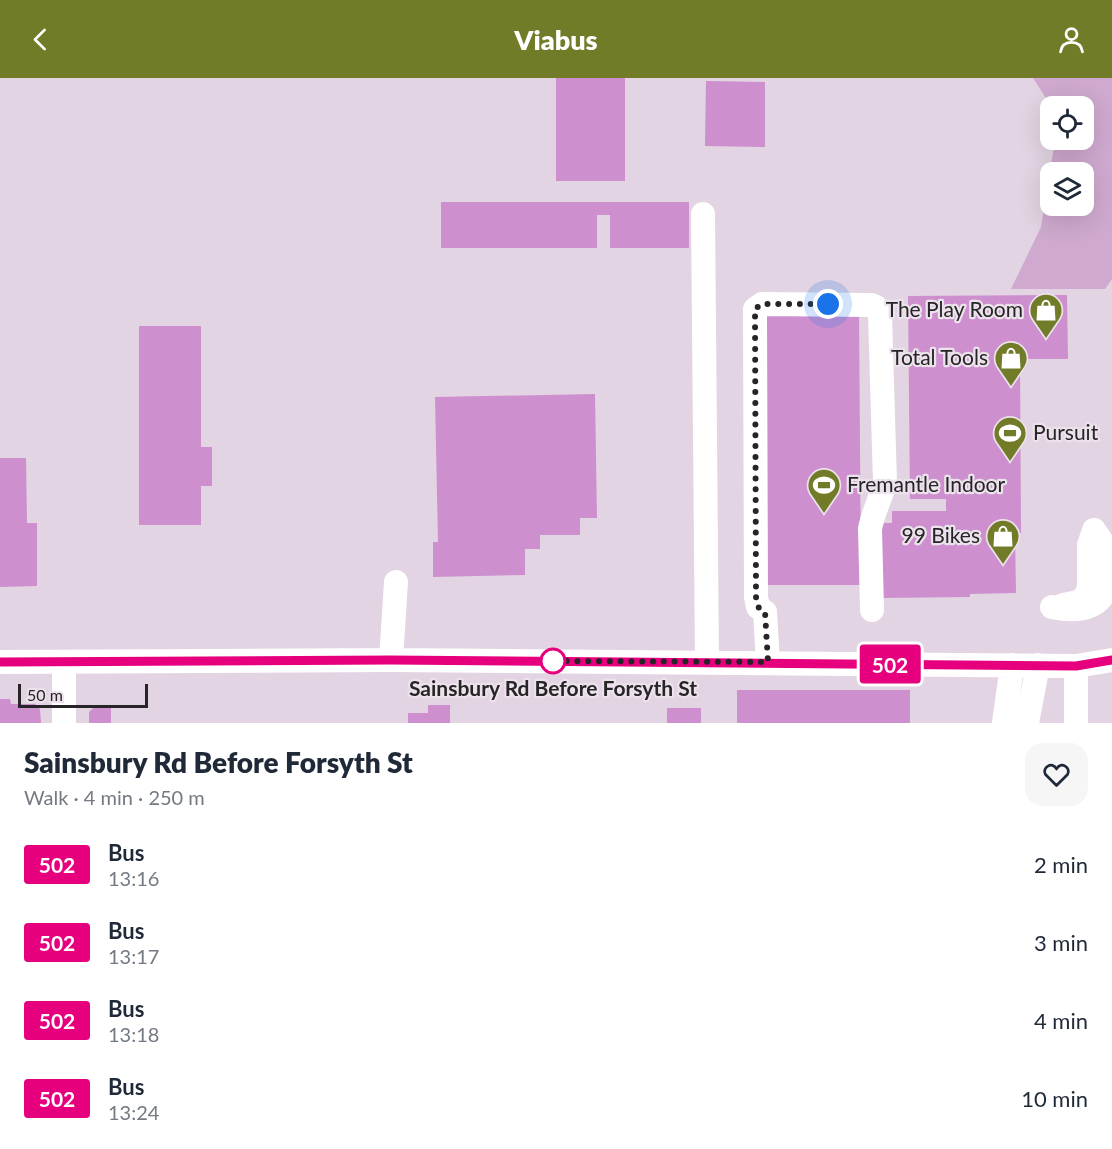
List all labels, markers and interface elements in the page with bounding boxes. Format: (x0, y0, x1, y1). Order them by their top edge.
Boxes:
icon: back (24, 23, 57, 56)
text: Viabus (514, 23, 598, 56)
icon: person (1055, 23, 1088, 56)
map controls (1040, 96, 1094, 216)
button: locate (1040, 96, 1094, 150)
button: layers (1040, 162, 1094, 216)
your location (813, 289, 843, 319)
shop icon: The Play Room (1028, 292, 1064, 339)
place label: The Play Room (886, 296, 1023, 321)
shop icon: Total Tools (993, 340, 1029, 387)
place label: Total Tools (891, 344, 988, 369)
sports icon: Pursuit (992, 415, 1028, 462)
place label: Pursuit (1033, 419, 1099, 444)
sports icon: Fremantle Indoor (806, 467, 842, 514)
place label: Fremantle Indoor (847, 471, 1006, 496)
shop icon: 99 Bikes (985, 518, 1021, 565)
place label: 99 Bikes (902, 522, 980, 547)
line badge: 502 (856, 644, 924, 684)
marker: Sainsbury Rd Before Forsyth St (540, 648, 566, 674)
text: 502 (872, 652, 908, 677)
place label: Sainsbury Rd Before Forsyth St (409, 675, 697, 700)
scale bar (18, 681, 148, 708)
text: 50 m (27, 685, 63, 704)
button: heart (1025, 743, 1088, 806)
text: Sainsbury Rd Before Forsyth St (24, 745, 413, 779)
text: Walk · 4 min · 250 m (24, 785, 205, 809)
text: Bus (108, 839, 144, 866)
text: 2 min (1034, 851, 1088, 878)
text: 502 (39, 852, 75, 877)
text: 13:16 (108, 866, 159, 890)
text: Bus (108, 917, 144, 944)
text: 3 min (1034, 929, 1088, 956)
text: 502 (39, 930, 75, 955)
text: 13:17 (108, 944, 159, 968)
text: Bus (108, 995, 144, 1022)
text: 4 min (1034, 1007, 1088, 1034)
text: 502 (39, 1008, 75, 1033)
text: 13:18 (108, 1022, 159, 1046)
text: Bus (108, 1073, 144, 1100)
text: 10 min (1021, 1085, 1088, 1112)
text: 502 (39, 1086, 75, 1111)
text: 13:24 (108, 1100, 159, 1124)

